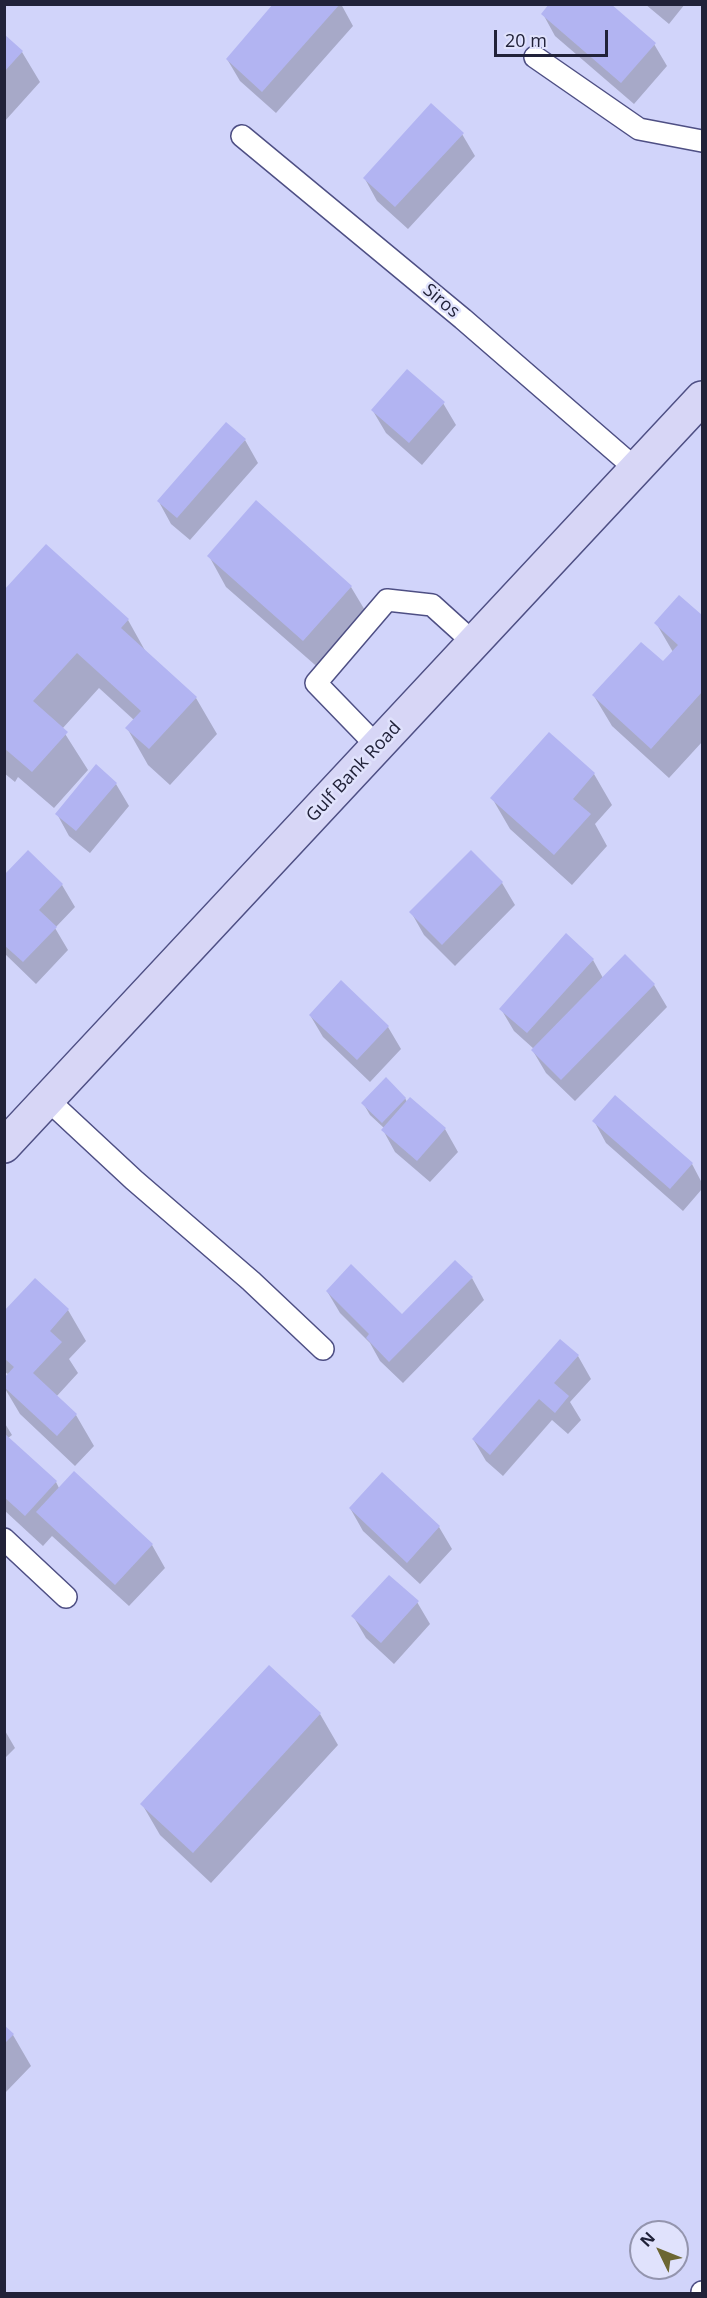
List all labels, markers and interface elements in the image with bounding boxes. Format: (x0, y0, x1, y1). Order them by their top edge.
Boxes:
scale bar (497, 18, 611, 56)
text: 20 m (505, 28, 547, 52)
street label: Siros (418, 279, 464, 323)
street label: Gulf Bank Road (302, 717, 406, 827)
north arrow (629, 2220, 689, 2280)
text: N (635, 2227, 660, 2251)

